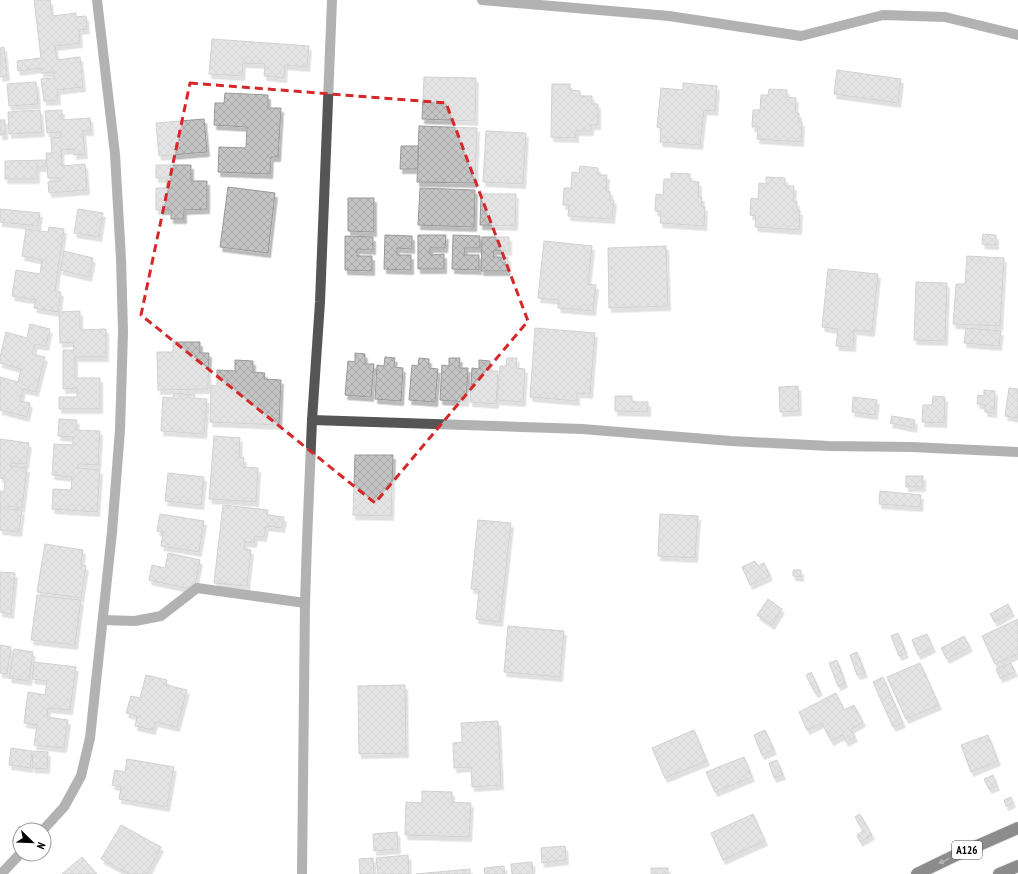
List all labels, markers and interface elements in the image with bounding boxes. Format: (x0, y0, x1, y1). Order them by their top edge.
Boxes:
north arrow (12, 822, 52, 862)
text: N (34, 840, 49, 851)
road number: A126 (952, 841, 982, 859)
one-way arrow (938, 858, 950, 864)

